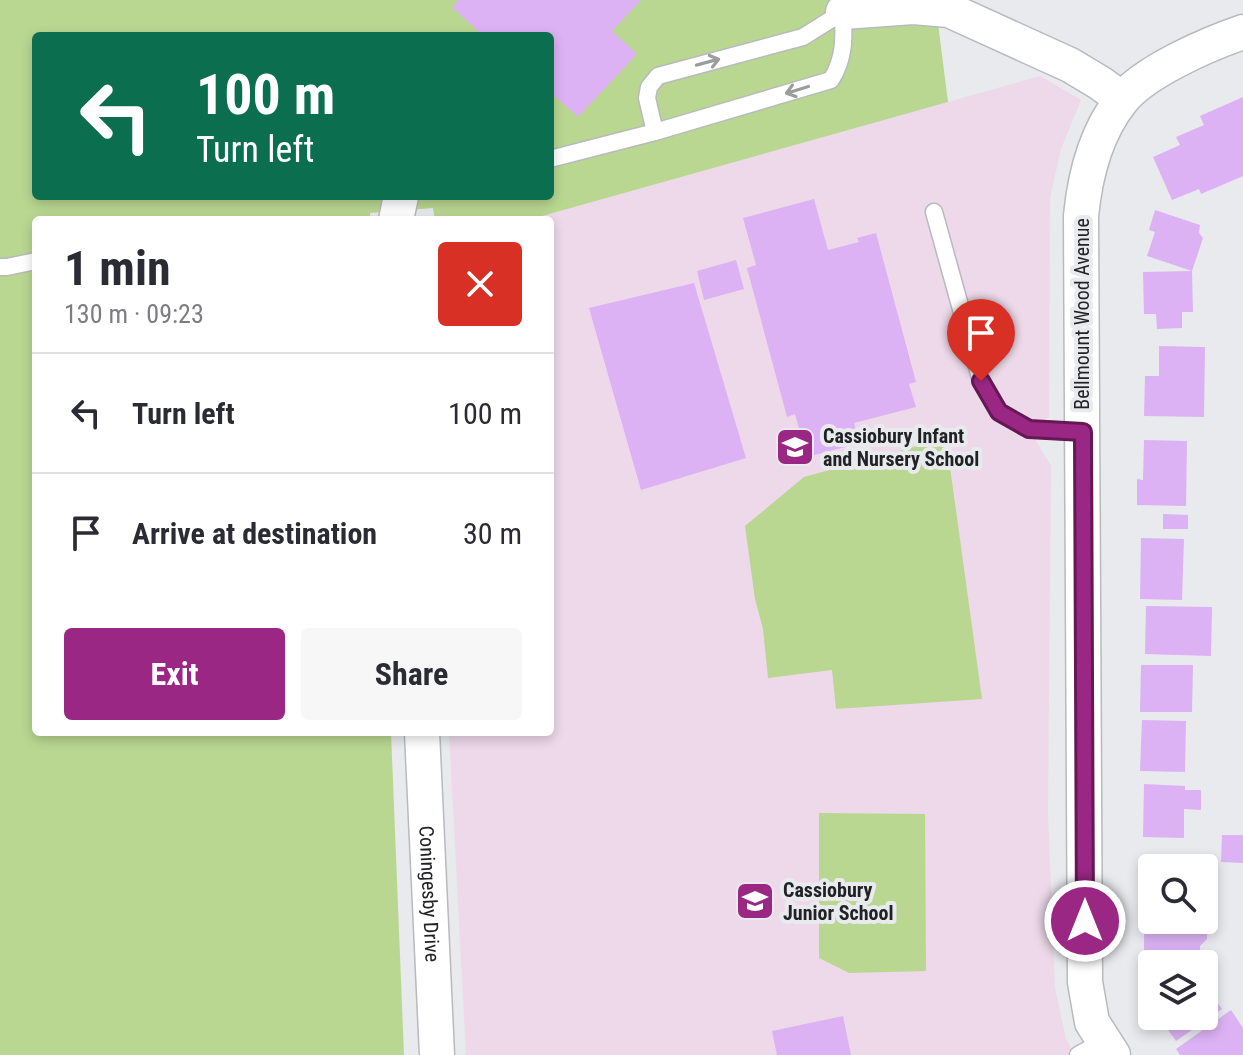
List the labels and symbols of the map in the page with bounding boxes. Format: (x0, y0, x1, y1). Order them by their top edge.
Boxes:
one-way arrow (695, 54, 721, 69)
one-way arrow (785, 84, 810, 98)
street label: Bellmount Wood Avenue (1070, 218, 1094, 410)
pin (947, 299, 1015, 381)
place label: Cassiobury Infant and Nursery School (823, 424, 979, 471)
school or university icon: Cassiobury Infant and Nursery School (774, 426, 816, 468)
street label: Coningesby Drive (414, 825, 445, 962)
place label: Cassiobury Junior School (783, 878, 893, 925)
position arrow (1043, 879, 1127, 963)
school or university icon: Cassiobury Junior School (734, 880, 776, 922)

